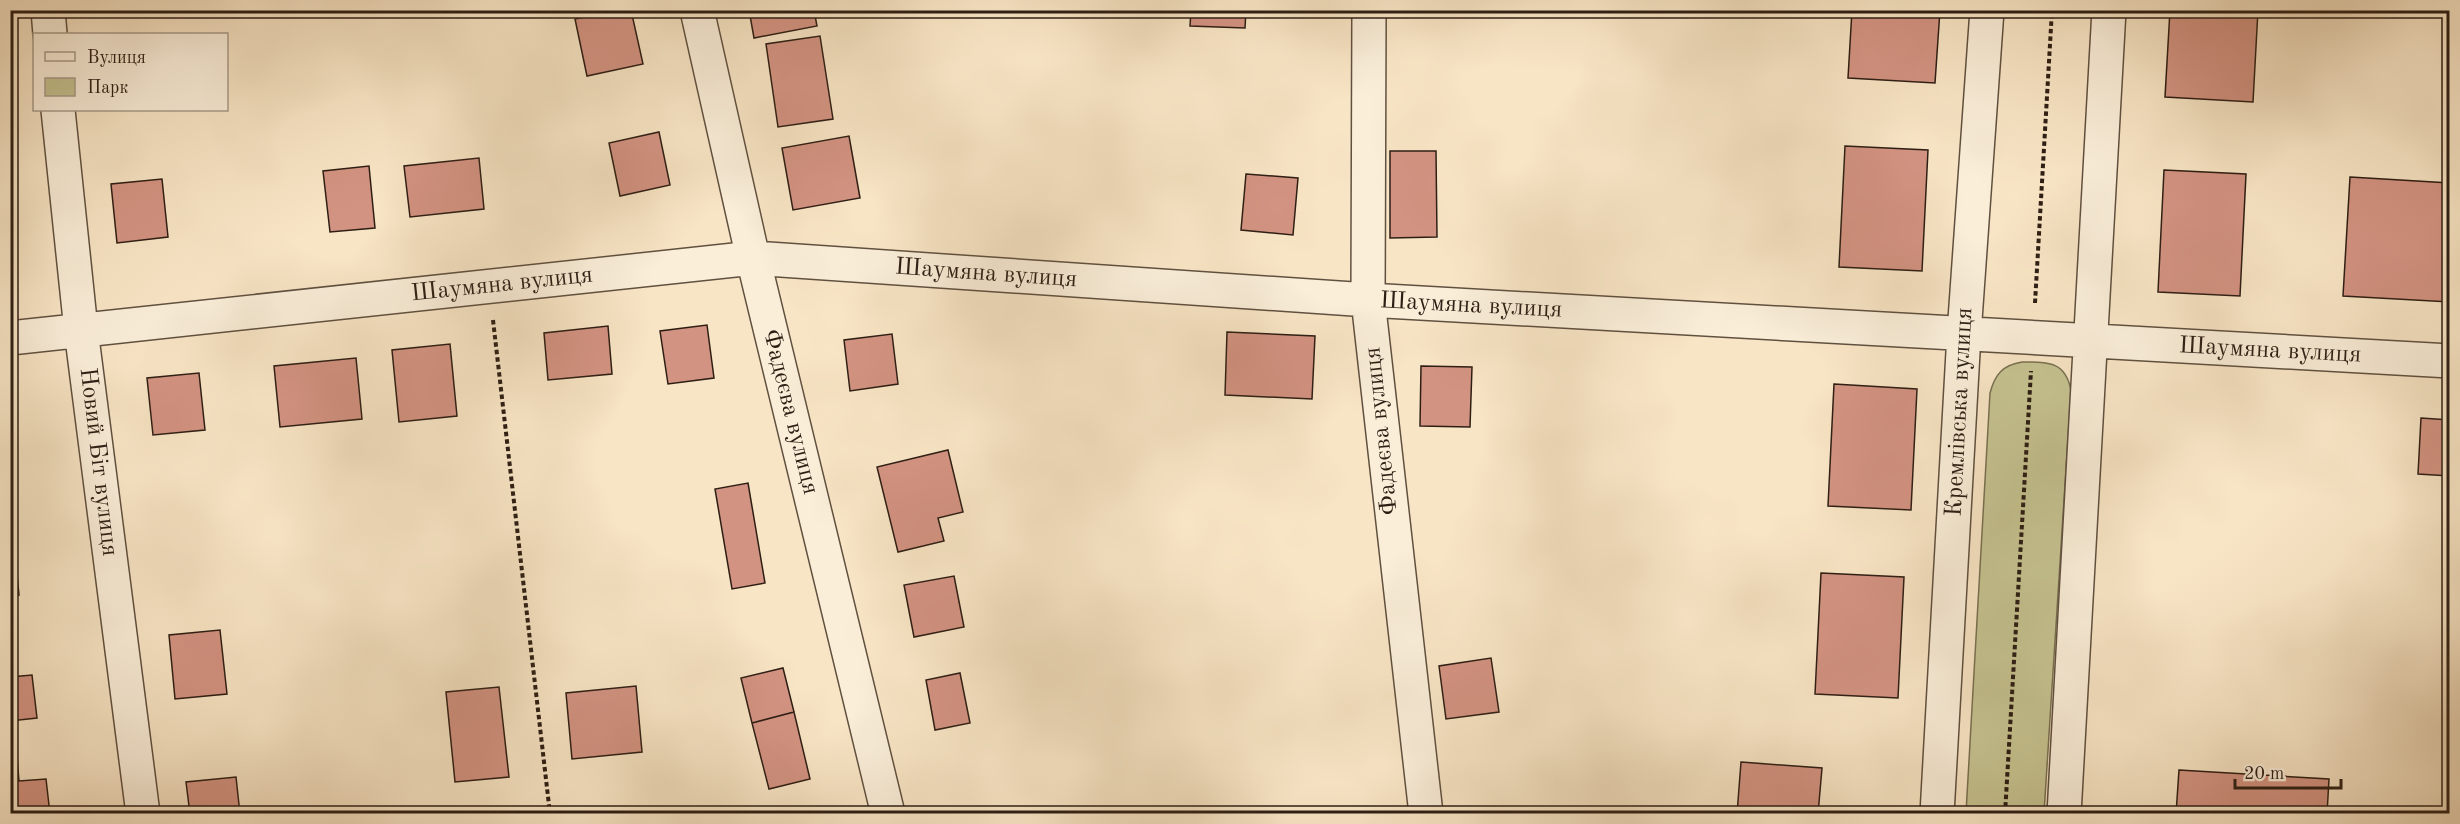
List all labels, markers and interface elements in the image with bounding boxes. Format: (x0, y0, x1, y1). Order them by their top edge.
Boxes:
legend (33, 33, 228, 111)
text: Вулиця (87, 49, 146, 67)
text: Парк (87, 79, 128, 97)
street label: Шаумяна вулиця (894, 256, 1078, 292)
street label: Шаумяна вулиця (410, 264, 594, 306)
street label: Шаумяна вулиця (1379, 289, 1563, 323)
street label: Кремлівська вулиця (1943, 307, 1977, 517)
street label: Фадеєва вулиця (758, 327, 822, 497)
street label: Шаумяна вулиця (2178, 334, 2362, 368)
street label: Фадеєва вулиця (1361, 346, 1403, 516)
street label: Новий Біт вулиця (75, 366, 121, 558)
scale bar (2235, 752, 2342, 790)
text: 20 m (2244, 765, 2284, 783)

